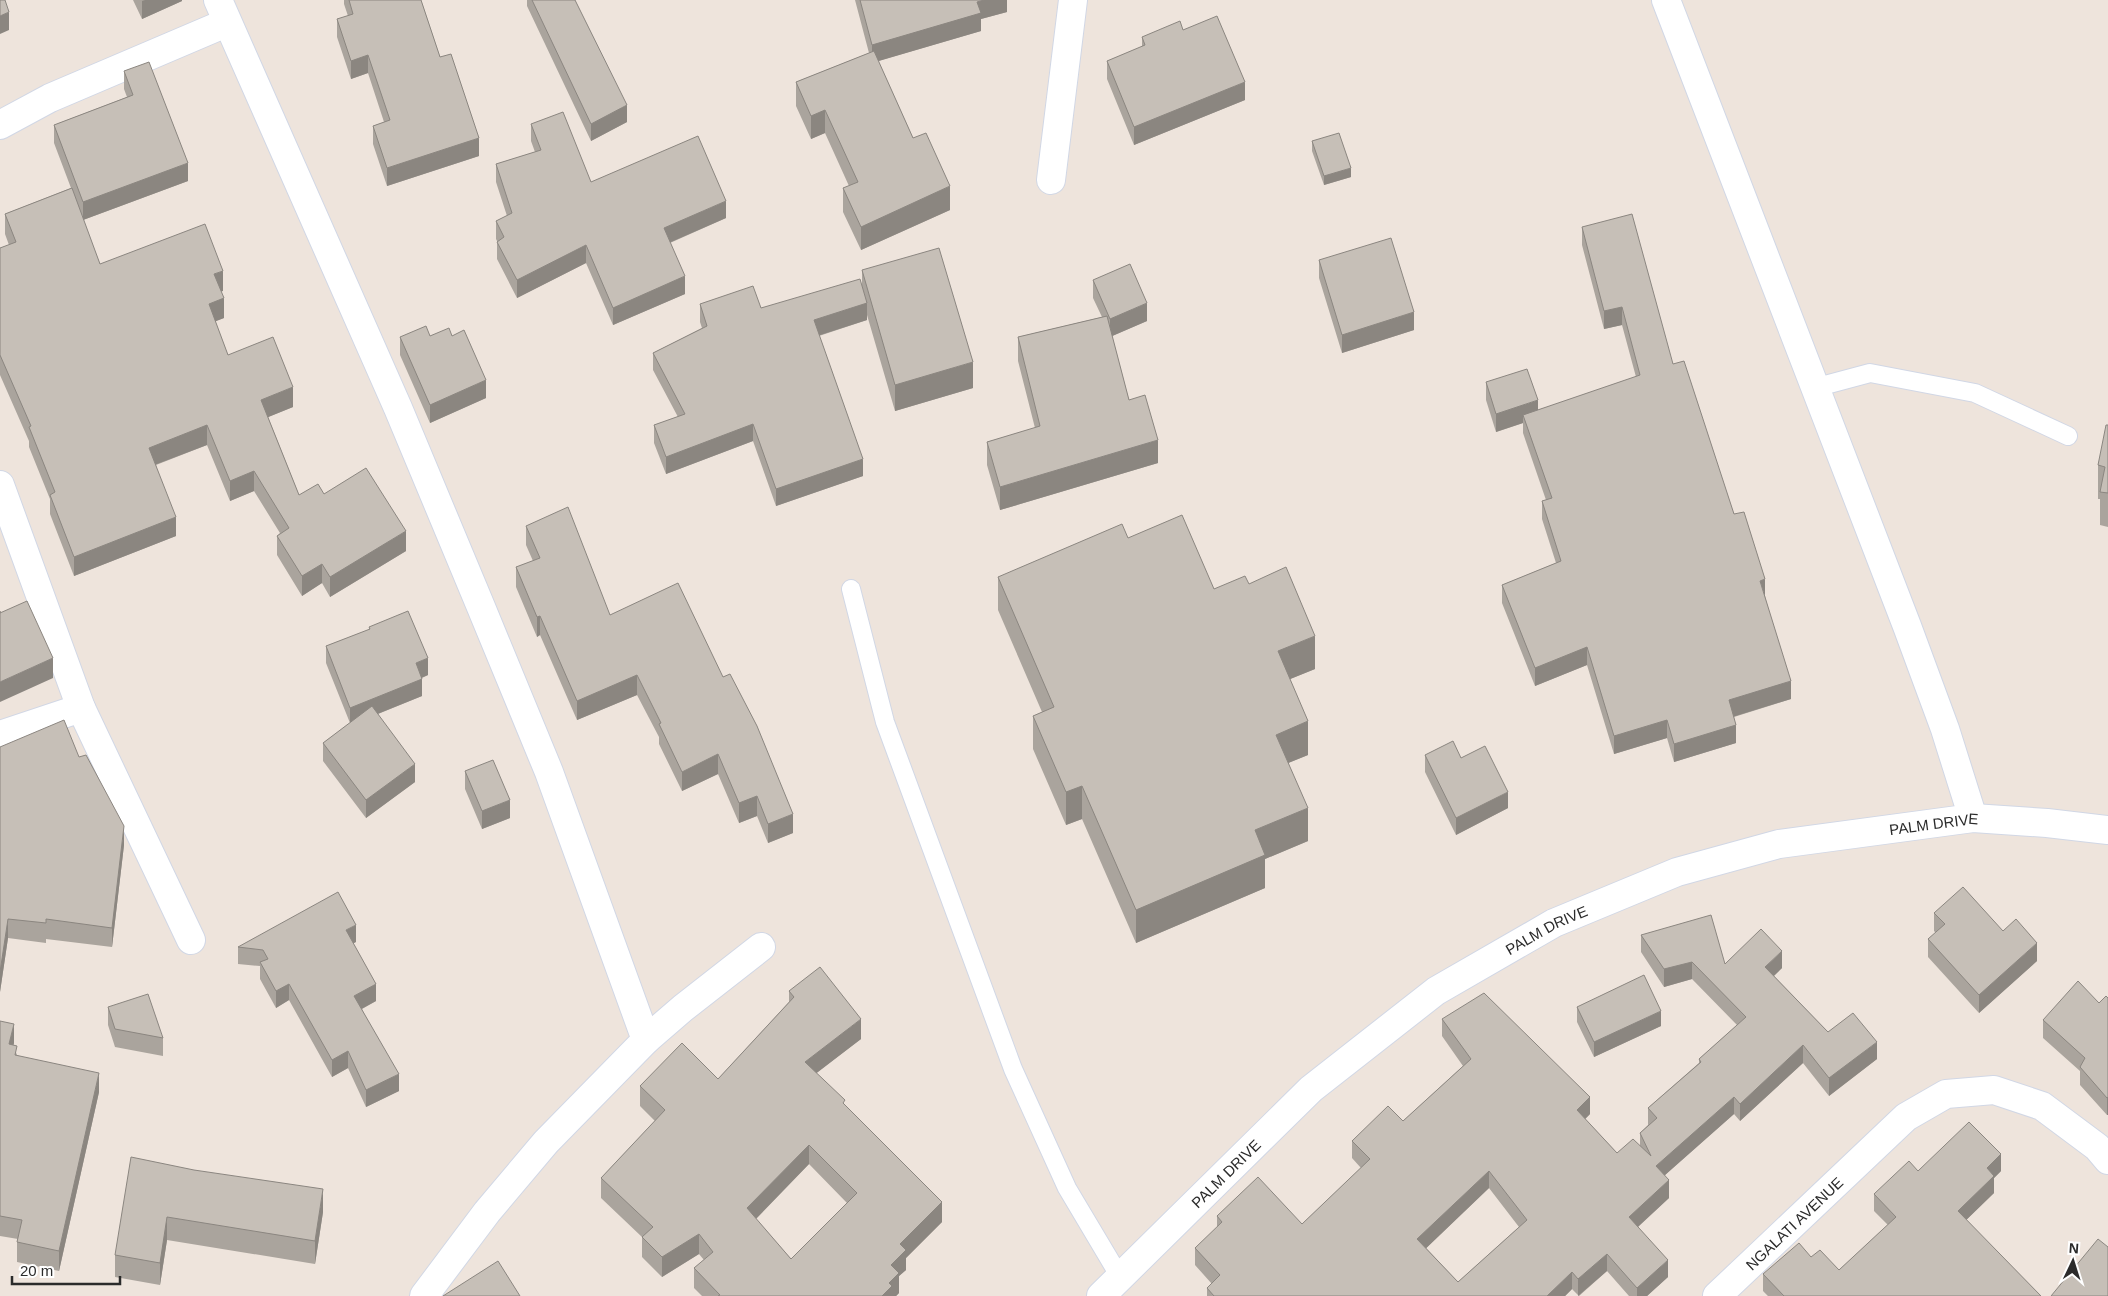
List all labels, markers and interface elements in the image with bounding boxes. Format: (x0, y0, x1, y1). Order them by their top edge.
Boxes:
street label: PALM DRIVE (1888, 809, 1979, 838)
street label: PALM DRIVE (1502, 902, 1590, 958)
street label: PALM DRIVE (1188, 1136, 1264, 1211)
street label: NGALATI AVENUE (1742, 1173, 1846, 1273)
north arrow (2048, 1236, 2098, 1286)
text: N (2068, 1240, 2080, 1256)
scale bar (12, 1254, 120, 1286)
text: 20 m (20, 1262, 53, 1279)

